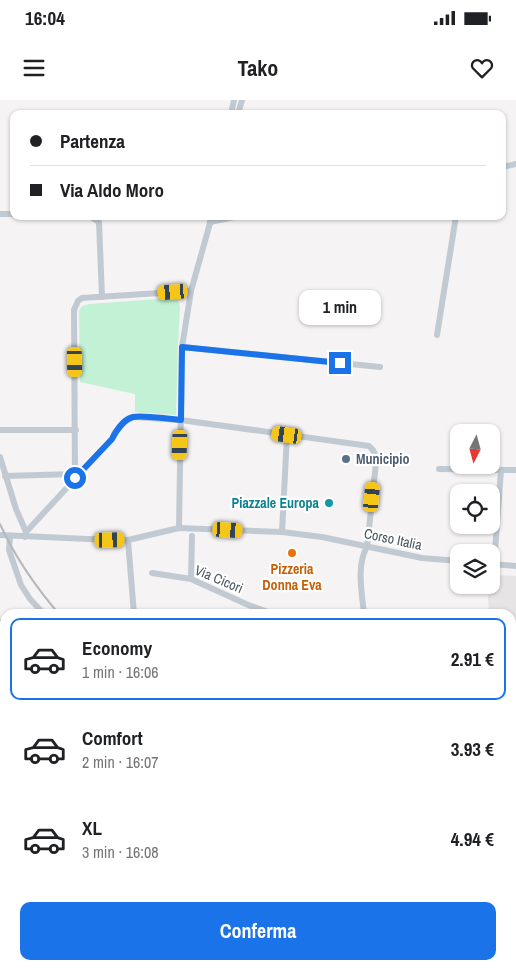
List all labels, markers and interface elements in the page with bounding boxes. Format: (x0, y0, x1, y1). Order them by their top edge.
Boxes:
text: 16:04 (25, 5, 65, 31)
text: Tako (238, 53, 278, 83)
icon: menu (20, 54, 48, 82)
icon: heart (468, 54, 496, 82)
text: Partenza (60, 128, 125, 154)
text: Via Aldo Moro (60, 177, 164, 203)
car (157, 283, 188, 301)
callout: 1 min (299, 290, 381, 326)
text: 1 min (323, 296, 357, 318)
car (67, 347, 82, 377)
route end (329, 352, 351, 374)
north arrow (450, 424, 500, 474)
map controls (450, 424, 500, 594)
car (271, 425, 302, 445)
car (171, 430, 188, 460)
place label: Municipio (356, 450, 410, 468)
marker: Municipio (340, 453, 352, 465)
route start (64, 467, 86, 489)
car (362, 481, 381, 513)
button: locate (450, 484, 500, 534)
place label: Piazzale Europa (232, 494, 320, 512)
marker: Piazzale Europa (323, 497, 335, 509)
car (212, 522, 243, 538)
street label: Corso Italia (362, 524, 424, 554)
car (94, 532, 125, 548)
button: layers (450, 544, 500, 594)
marker: Pizzeria Donna Eva (286, 547, 298, 559)
place label: Pizzeria Donna Eva (262, 560, 322, 594)
street label: Via Cicori (192, 561, 246, 597)
text: Economy (82, 635, 152, 661)
icon: car (22, 637, 67, 682)
text: 2.91 € (451, 646, 494, 672)
text: 1 min · 16:06 (82, 661, 159, 683)
text: Comfort (82, 725, 143, 751)
icon: car (22, 727, 67, 772)
text: 3.93 € (451, 736, 494, 762)
text: 2 min · 16:07 (82, 751, 159, 773)
text: XL (82, 815, 102, 841)
icon: car (22, 817, 67, 862)
text: 4.94 € (451, 826, 494, 852)
text: 3 min · 16:08 (82, 841, 159, 863)
button: Conferma (20, 902, 496, 960)

